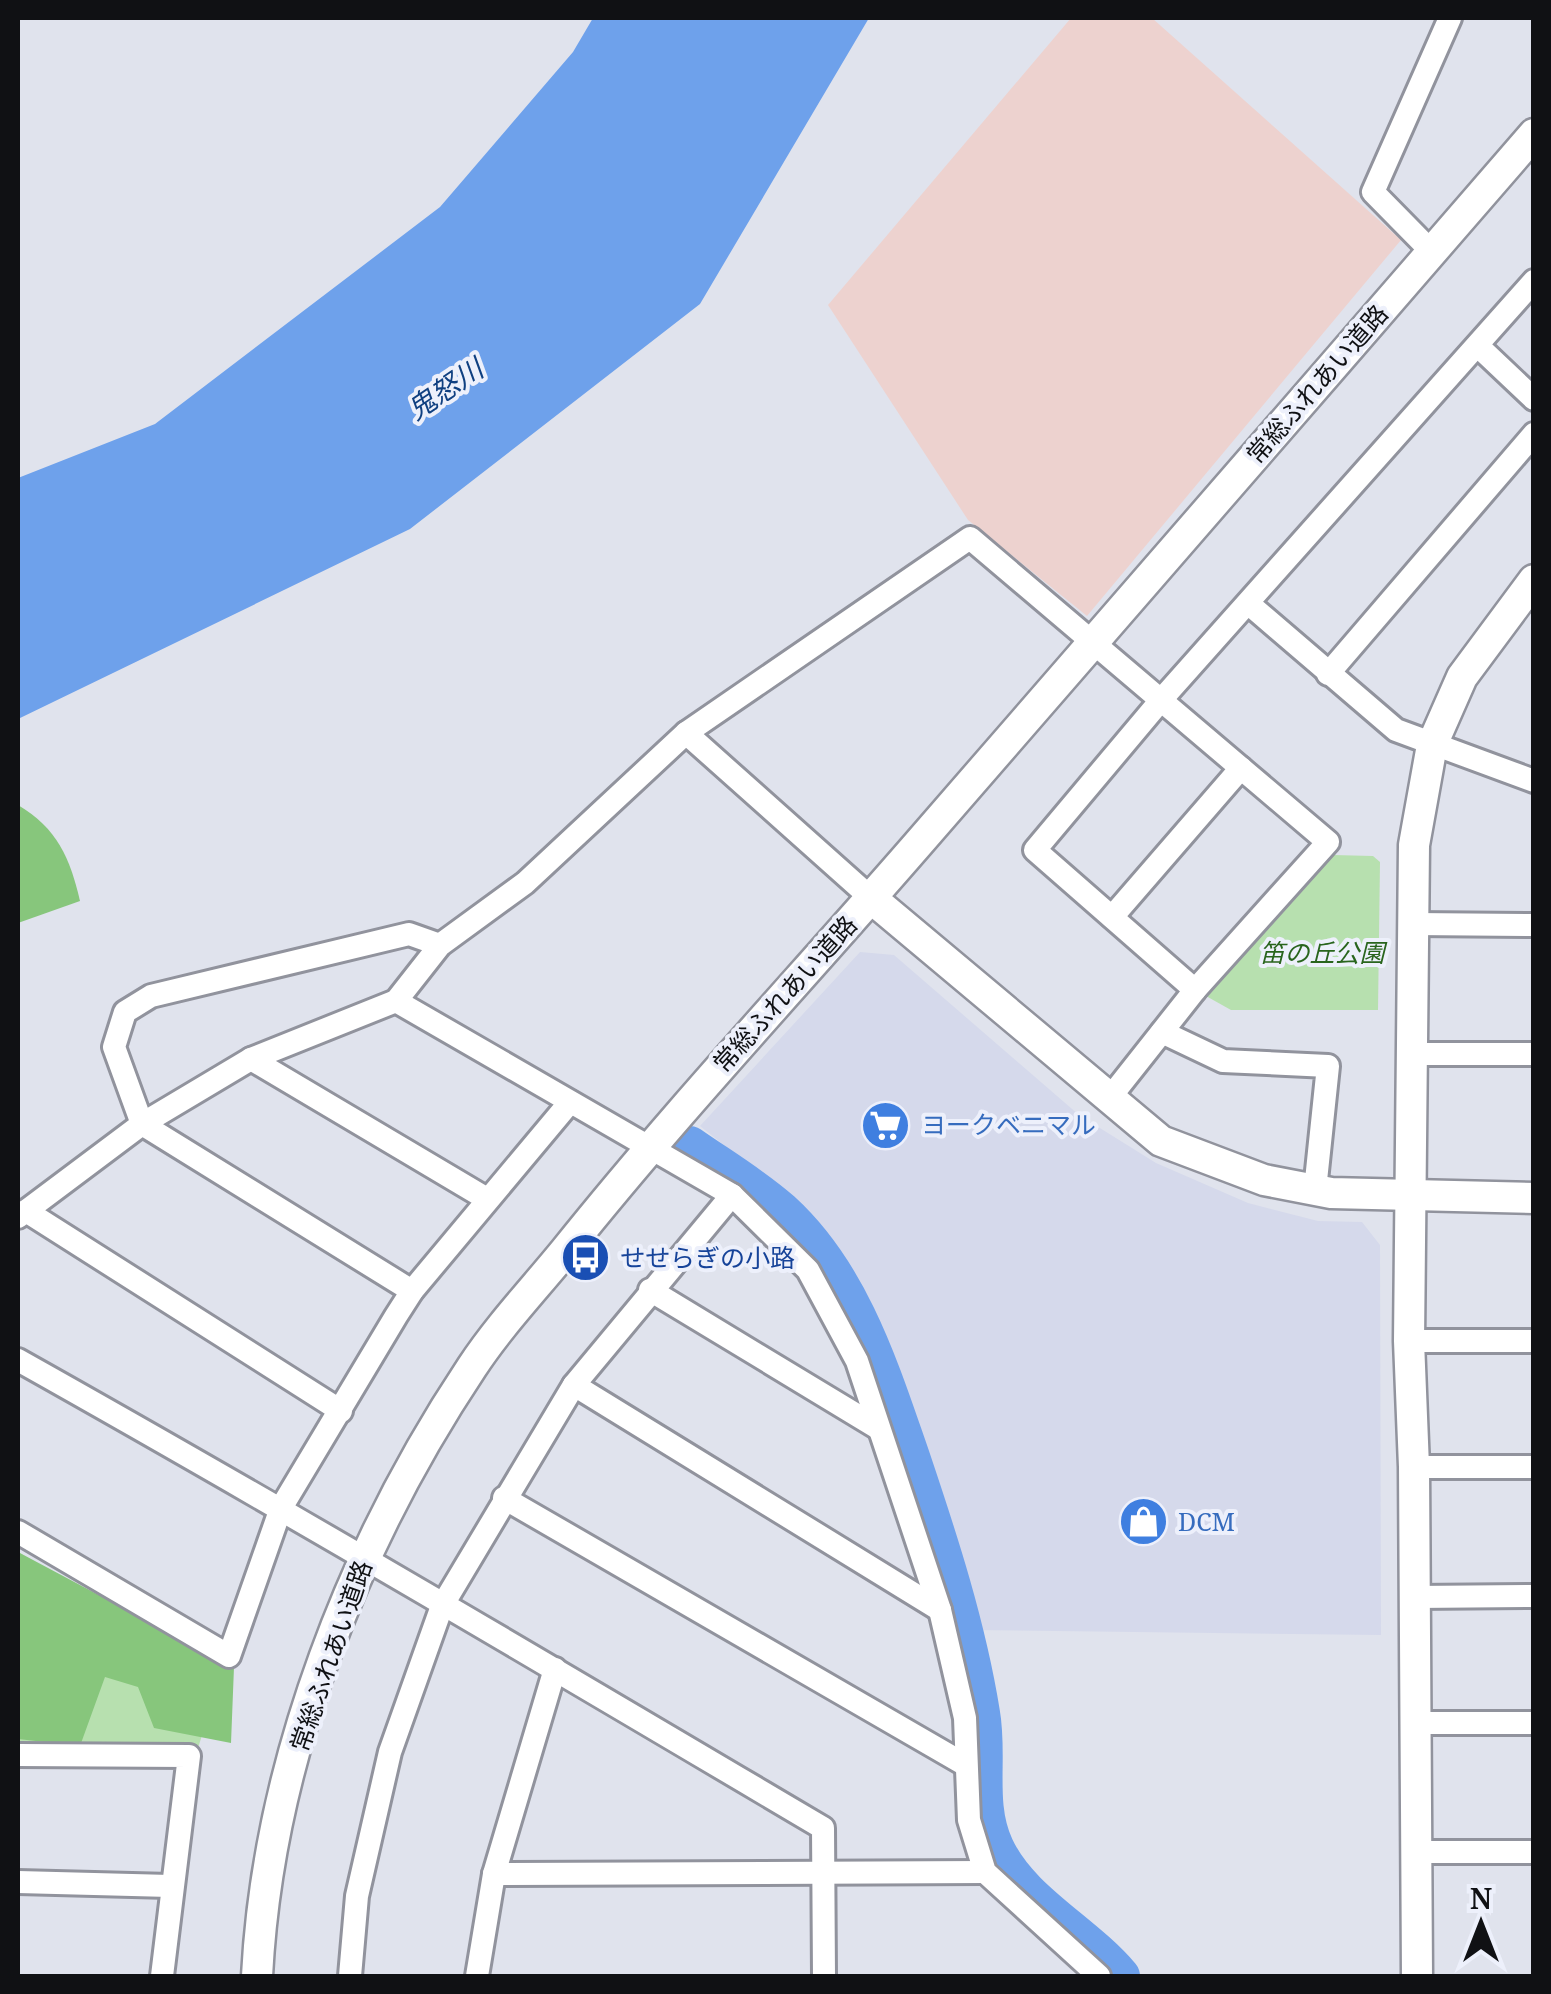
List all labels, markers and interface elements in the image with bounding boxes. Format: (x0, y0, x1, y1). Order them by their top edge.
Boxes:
street label: 常総ふれあい道路 (1238, 297, 1395, 470)
water label: 鬼怒川 (399, 347, 492, 427)
street label: 常総ふれあい道路 (705, 908, 864, 1079)
park label: 笛の丘公園 (1259, 935, 1387, 969)
supermarket icon: ヨークベニマル (860, 1099, 912, 1151)
place label: ヨークベニマル (921, 1107, 1096, 1141)
bus stop icon: せせらぎの小路 (559, 1232, 611, 1284)
place label: せせらぎの小路 (620, 1240, 795, 1274)
shop icon: DCM (1117, 1496, 1169, 1548)
place label: DCM (1178, 1504, 1235, 1538)
street label: 常総ふれあい道路 (281, 1556, 379, 1756)
north arrow (1431, 1874, 1531, 1974)
text: N (1470, 1879, 1492, 1917)

